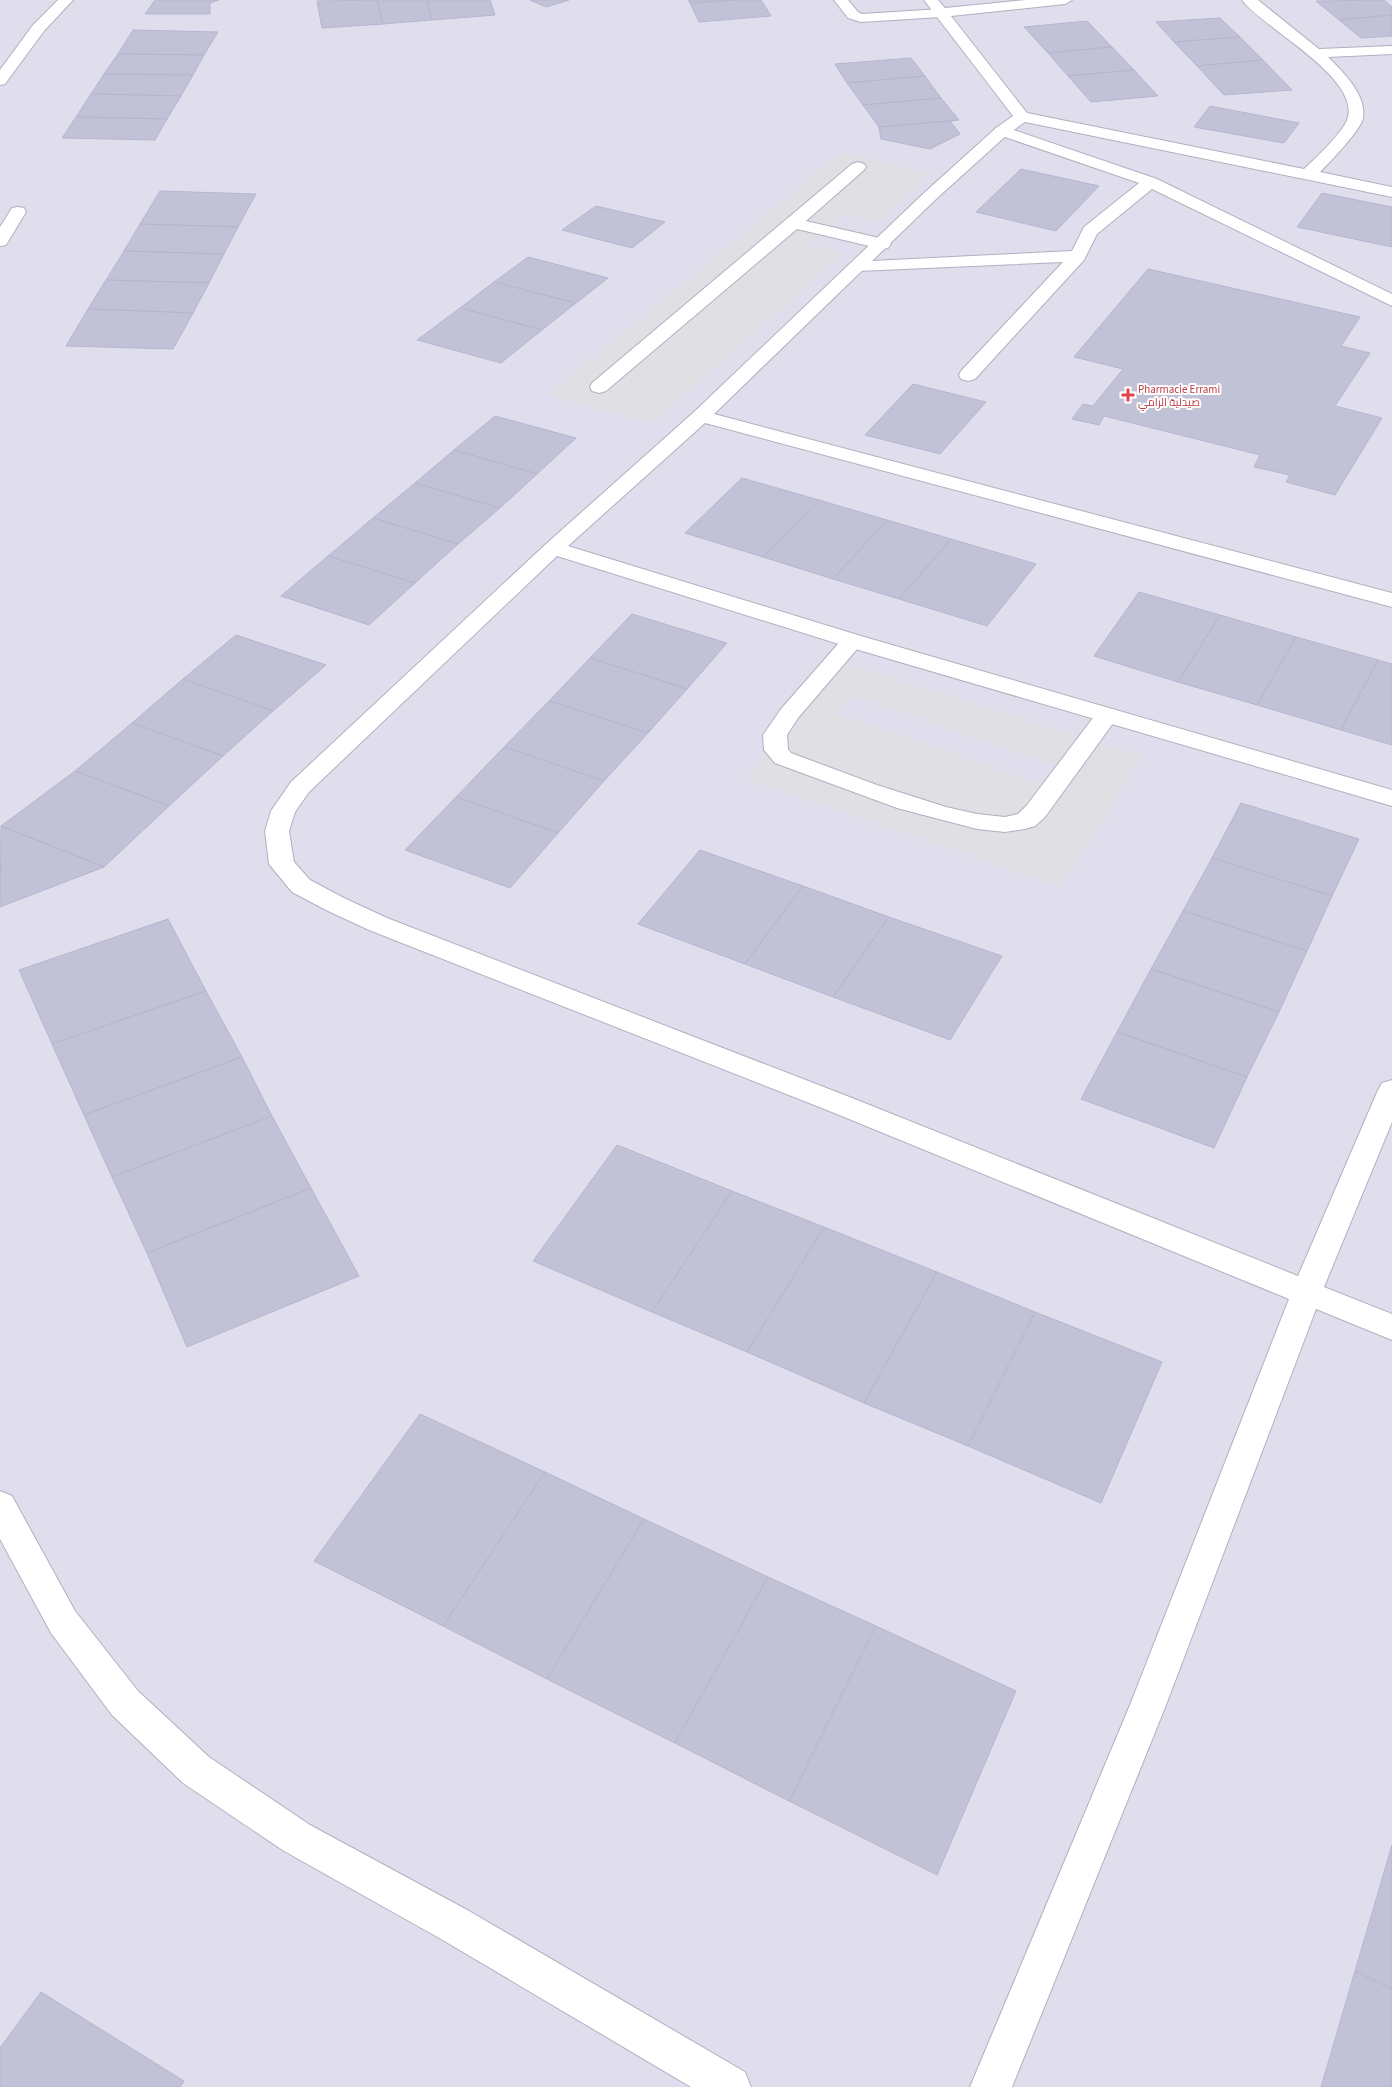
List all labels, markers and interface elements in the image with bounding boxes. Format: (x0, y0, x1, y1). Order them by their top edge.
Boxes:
place label: Pharmacie Errami صيدلية الرامي (1138, 382, 1220, 411)
marker: Pharmacie Errami صيدلية الرامي (1122, 389, 1134, 401)

